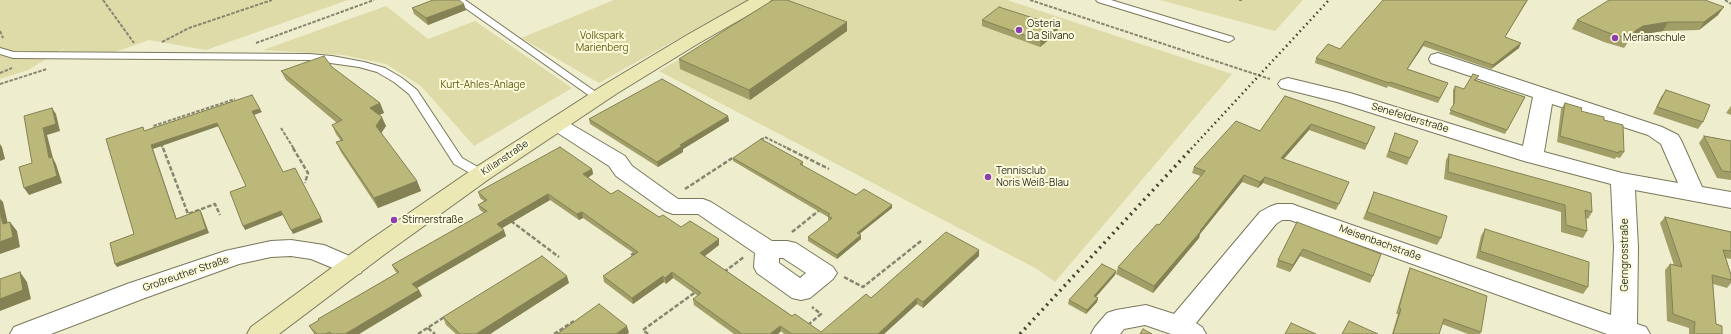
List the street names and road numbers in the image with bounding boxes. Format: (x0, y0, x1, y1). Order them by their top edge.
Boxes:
street label: Senefelderstraße (1370, 101, 1450, 135)
street label: Kilianstraße (479, 138, 531, 178)
street label: Gerngrosstraße (1619, 218, 1631, 292)
street label: Meisenbachstraße (1337, 223, 1423, 263)
street label: Großreuther Straße (141, 254, 231, 294)

